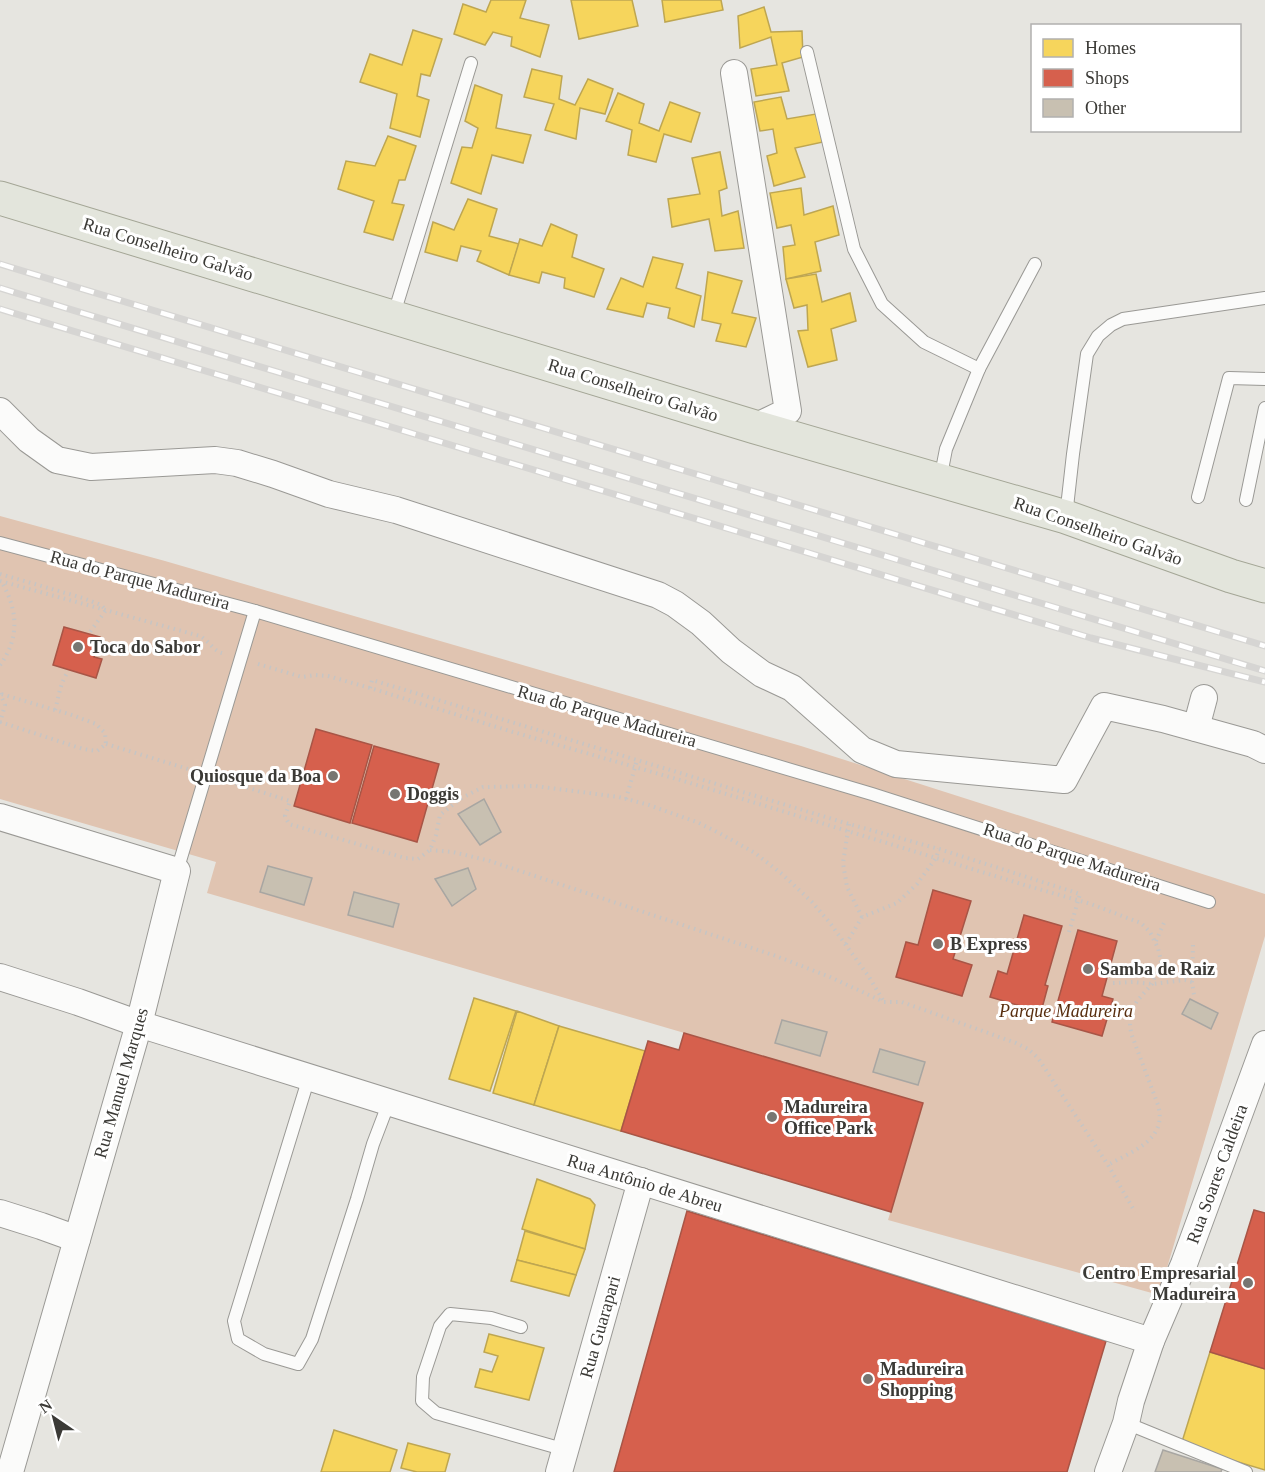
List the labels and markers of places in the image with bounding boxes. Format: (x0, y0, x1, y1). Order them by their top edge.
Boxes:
place label: Toca do Sabor (90, 637, 200, 657)
marker: Toca do Sabor (71, 640, 85, 654)
place label: Quiosque da Boa (190, 766, 321, 786)
marker: Quiosque da Boa (326, 769, 340, 783)
place label: Doggis (407, 784, 459, 804)
marker: Doggis (388, 787, 402, 801)
place label: B Express (950, 934, 1027, 954)
marker: B Express (931, 937, 945, 951)
place label: Samba de Raiz (1100, 959, 1215, 979)
marker: Samba de Raiz (1081, 962, 1095, 976)
place label: Madureira Office Park (784, 1097, 873, 1138)
marker: Madureira Office Park (765, 1110, 779, 1124)
place label: Centro Empresarial Madureira (1082, 1263, 1236, 1304)
marker: Centro Empresarial Madureira (1241, 1276, 1255, 1290)
place label: Madureira Shopping (880, 1359, 964, 1400)
marker: Madureira Shopping (861, 1372, 875, 1386)

